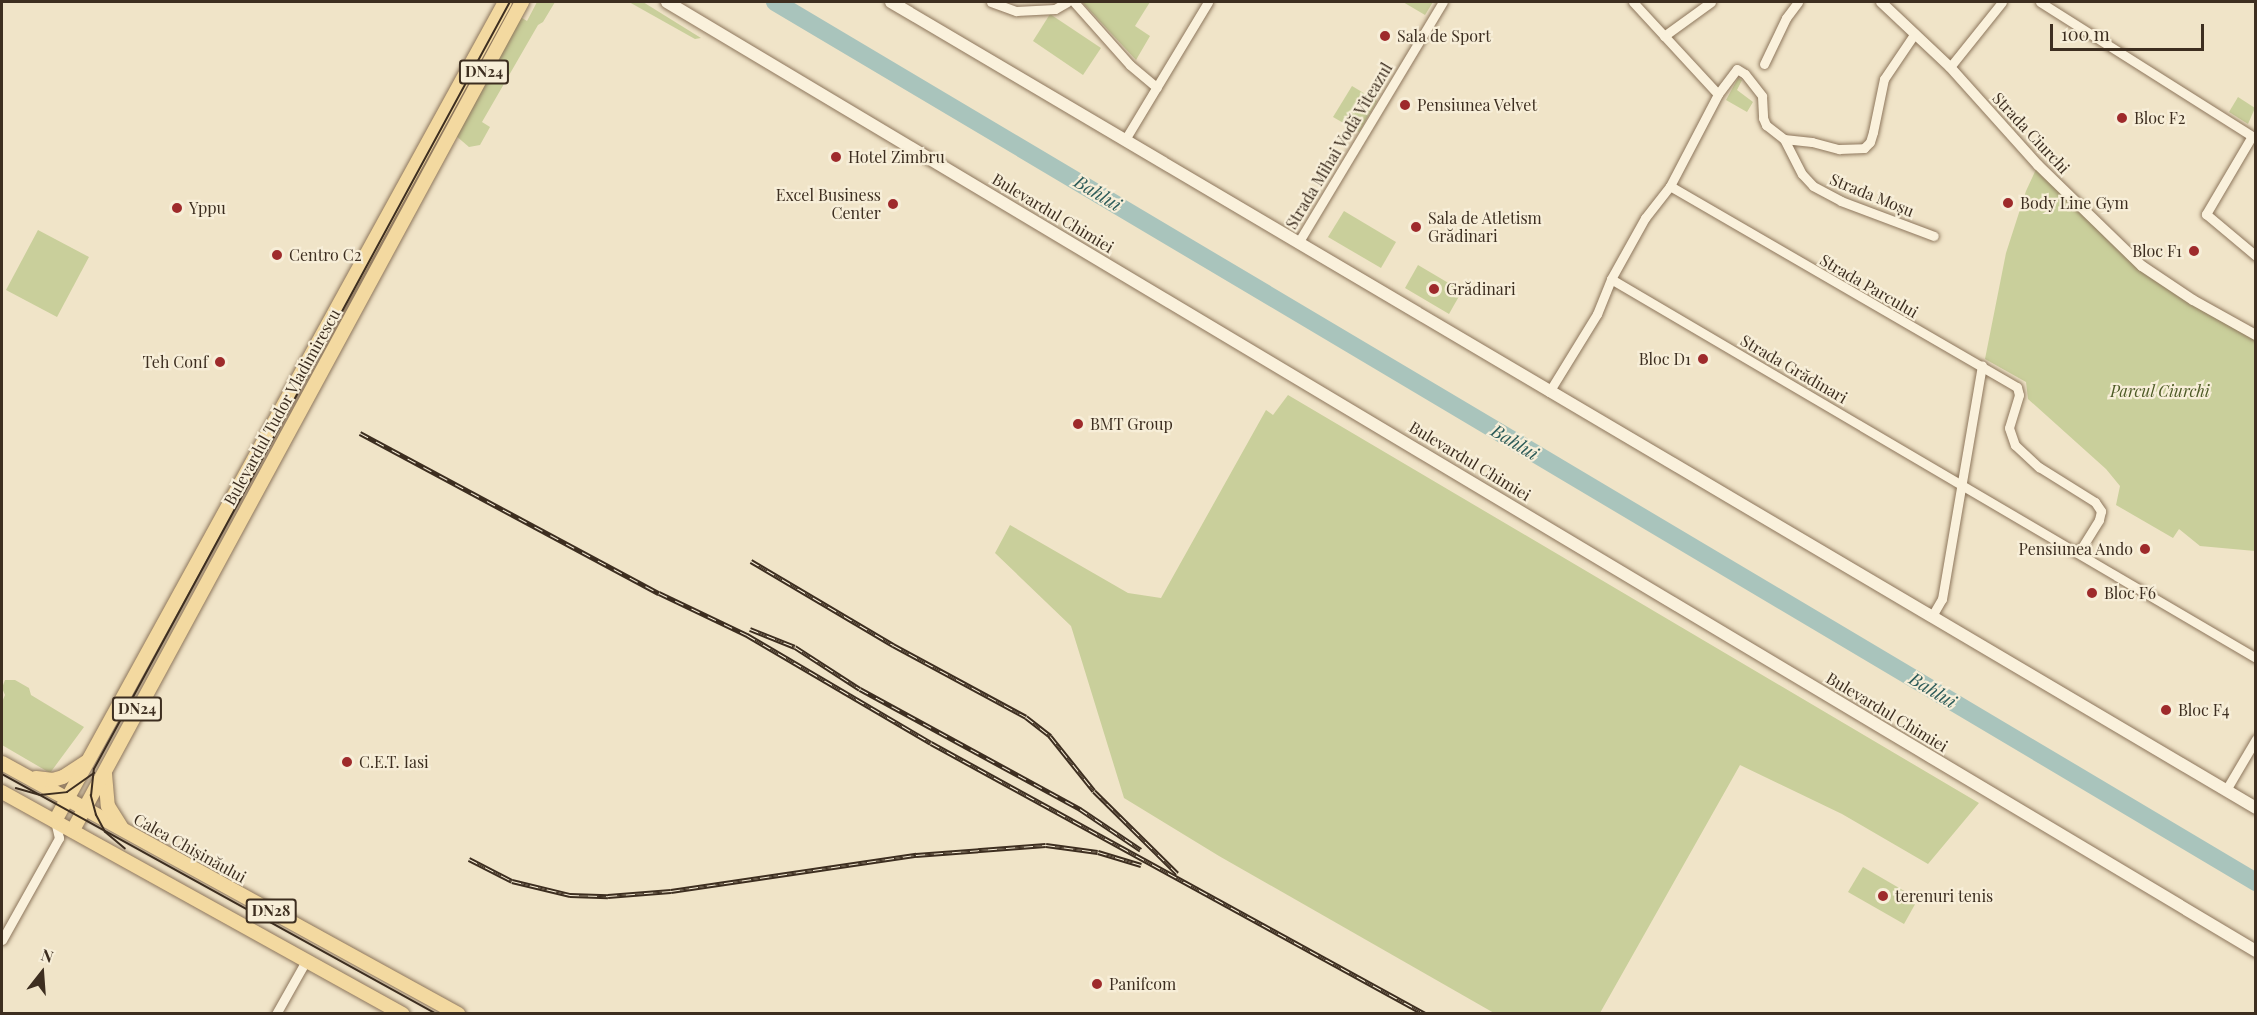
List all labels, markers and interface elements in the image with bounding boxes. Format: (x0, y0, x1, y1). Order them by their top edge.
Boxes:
scale bar (2053, 12, 2208, 50)
text: 100 m (2061, 22, 2110, 46)
place label: Sala de Sport (1397, 26, 1491, 46)
marker: Sala de Sport (1378, 29, 1392, 43)
street label: Strada Mihai Vodă Viteazul (1281, 59, 1397, 233)
road number: DN24 (458, 60, 510, 84)
street label: Strada Ciurchi (1988, 88, 2074, 178)
place label: Pensiunea Velvet (1417, 95, 1538, 115)
marker: Pensiunea Velvet (1398, 98, 1412, 112)
place label: Bloc F2 (2134, 108, 2186, 128)
marker: Bloc F2 (2115, 111, 2129, 125)
place label: Hotel Zimbru (848, 147, 945, 167)
marker: Hotel Zimbru (829, 150, 843, 164)
street label: Bulevardul Chimiei (989, 169, 1117, 257)
street label: Strada Moșu (1827, 169, 1917, 221)
water label: Bahlui (1071, 171, 1125, 215)
place label: Excel Business Center (776, 185, 881, 223)
place label: Body Line Gym (2020, 193, 2129, 213)
marker: Body Line Gym (2001, 196, 2015, 210)
marker: Excel Business Center (886, 197, 900, 211)
place label: Yppu (189, 198, 226, 218)
marker: Yppu (170, 201, 184, 215)
place label: Sala de Atletism Grădinari (1428, 208, 1542, 246)
marker: Sala de Atletism Grădinari (1409, 220, 1423, 234)
place label: Bloc F1 (2132, 241, 2182, 261)
marker: Bloc F1 (2187, 244, 2201, 258)
place label: Centro C2 (289, 245, 362, 265)
marker: Centro C2 (270, 248, 284, 262)
street label: Strada Parcului (1816, 250, 1922, 322)
place label: Grădinari (1446, 279, 1516, 299)
marker: Grădinari (1427, 282, 1441, 296)
street label: Bulevardul Tudor Vladimirescu (220, 305, 344, 509)
street label: Strada Grădinari (1737, 331, 1851, 407)
place label: Bloc D1 (1639, 349, 1691, 369)
place label: Teh Conf (143, 352, 208, 372)
marker: Bloc D1 (1696, 352, 1710, 366)
marker: Teh Conf (213, 355, 227, 369)
park label: Parcul Ciurchi (2110, 381, 2210, 401)
place label: BMT Group (1090, 414, 1173, 434)
marker: BMT Group (1071, 417, 1085, 431)
street label: Bulevardul Chimiei (1406, 417, 1534, 505)
water label: Bahlui (1488, 420, 1542, 464)
place label: Pensiunea Ando (2018, 539, 2133, 559)
marker: Pensiunea Ando (2138, 542, 2152, 556)
place label: Bloc F6 (2104, 583, 2156, 603)
marker: Bloc F6 (2085, 586, 2099, 600)
street label: Bulevardul Chimiei (1823, 668, 1951, 756)
water label: Bahlui (1906, 668, 1960, 712)
road number: DN24 (112, 697, 162, 721)
place label: Bloc F4 (2178, 700, 2230, 720)
marker: Bloc F4 (2159, 703, 2173, 717)
place label: C.E.T. Iasi (359, 752, 429, 772)
marker: C.E.T. Iasi (340, 755, 354, 769)
street label: Calea Chișinăului (130, 809, 250, 887)
place label: terenuri tenis (1895, 886, 1993, 906)
marker: terenuri tenis (1876, 889, 1890, 903)
road number: DN28 (246, 899, 296, 923)
north arrow (12, 943, 72, 1003)
text: N (39, 944, 56, 967)
place label: Panifcom (1109, 974, 1176, 994)
marker: Panifcom (1090, 977, 1104, 991)

